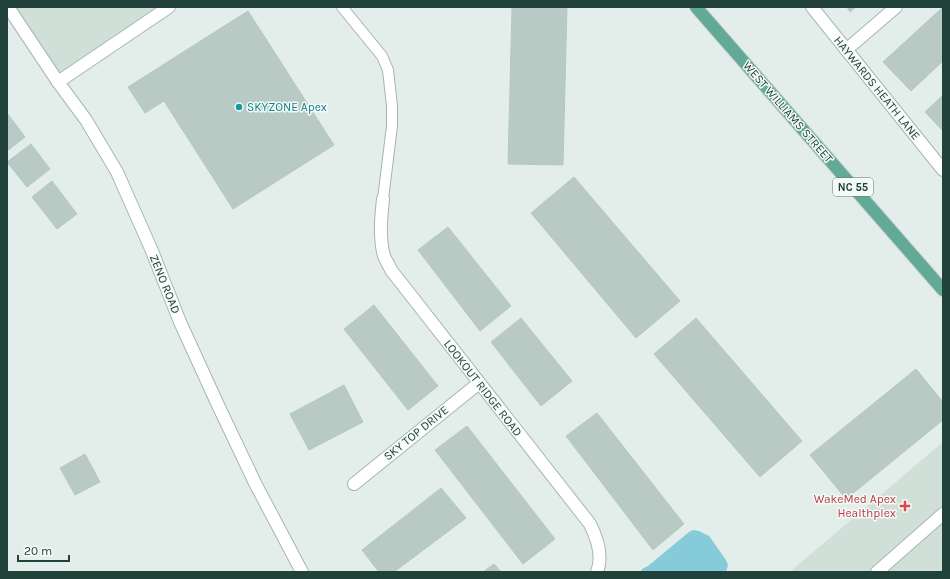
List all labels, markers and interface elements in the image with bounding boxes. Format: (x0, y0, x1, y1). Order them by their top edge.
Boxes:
street label: HAYWARDS HEATH LANE (831, 33, 923, 143)
street label: WEST WILLIAMS STREET (740, 59, 836, 165)
place label: SKYZONE Apex (247, 100, 327, 114)
marker: SKYZONE Apex (234, 102, 244, 112)
road number: NC 55 (833, 178, 873, 196)
street label: ZENO ROAD (147, 252, 183, 316)
street label: LOOKOUT RIDGE ROAD (441, 337, 525, 439)
street label: SKY TOP DRIVE (381, 403, 451, 463)
place label: WakeMed Apex Healthplex (814, 492, 896, 520)
marker: WakeMed Apex Healthplex (899, 500, 911, 512)
scale bar (18, 537, 69, 563)
text: 20 m (24, 544, 52, 558)

